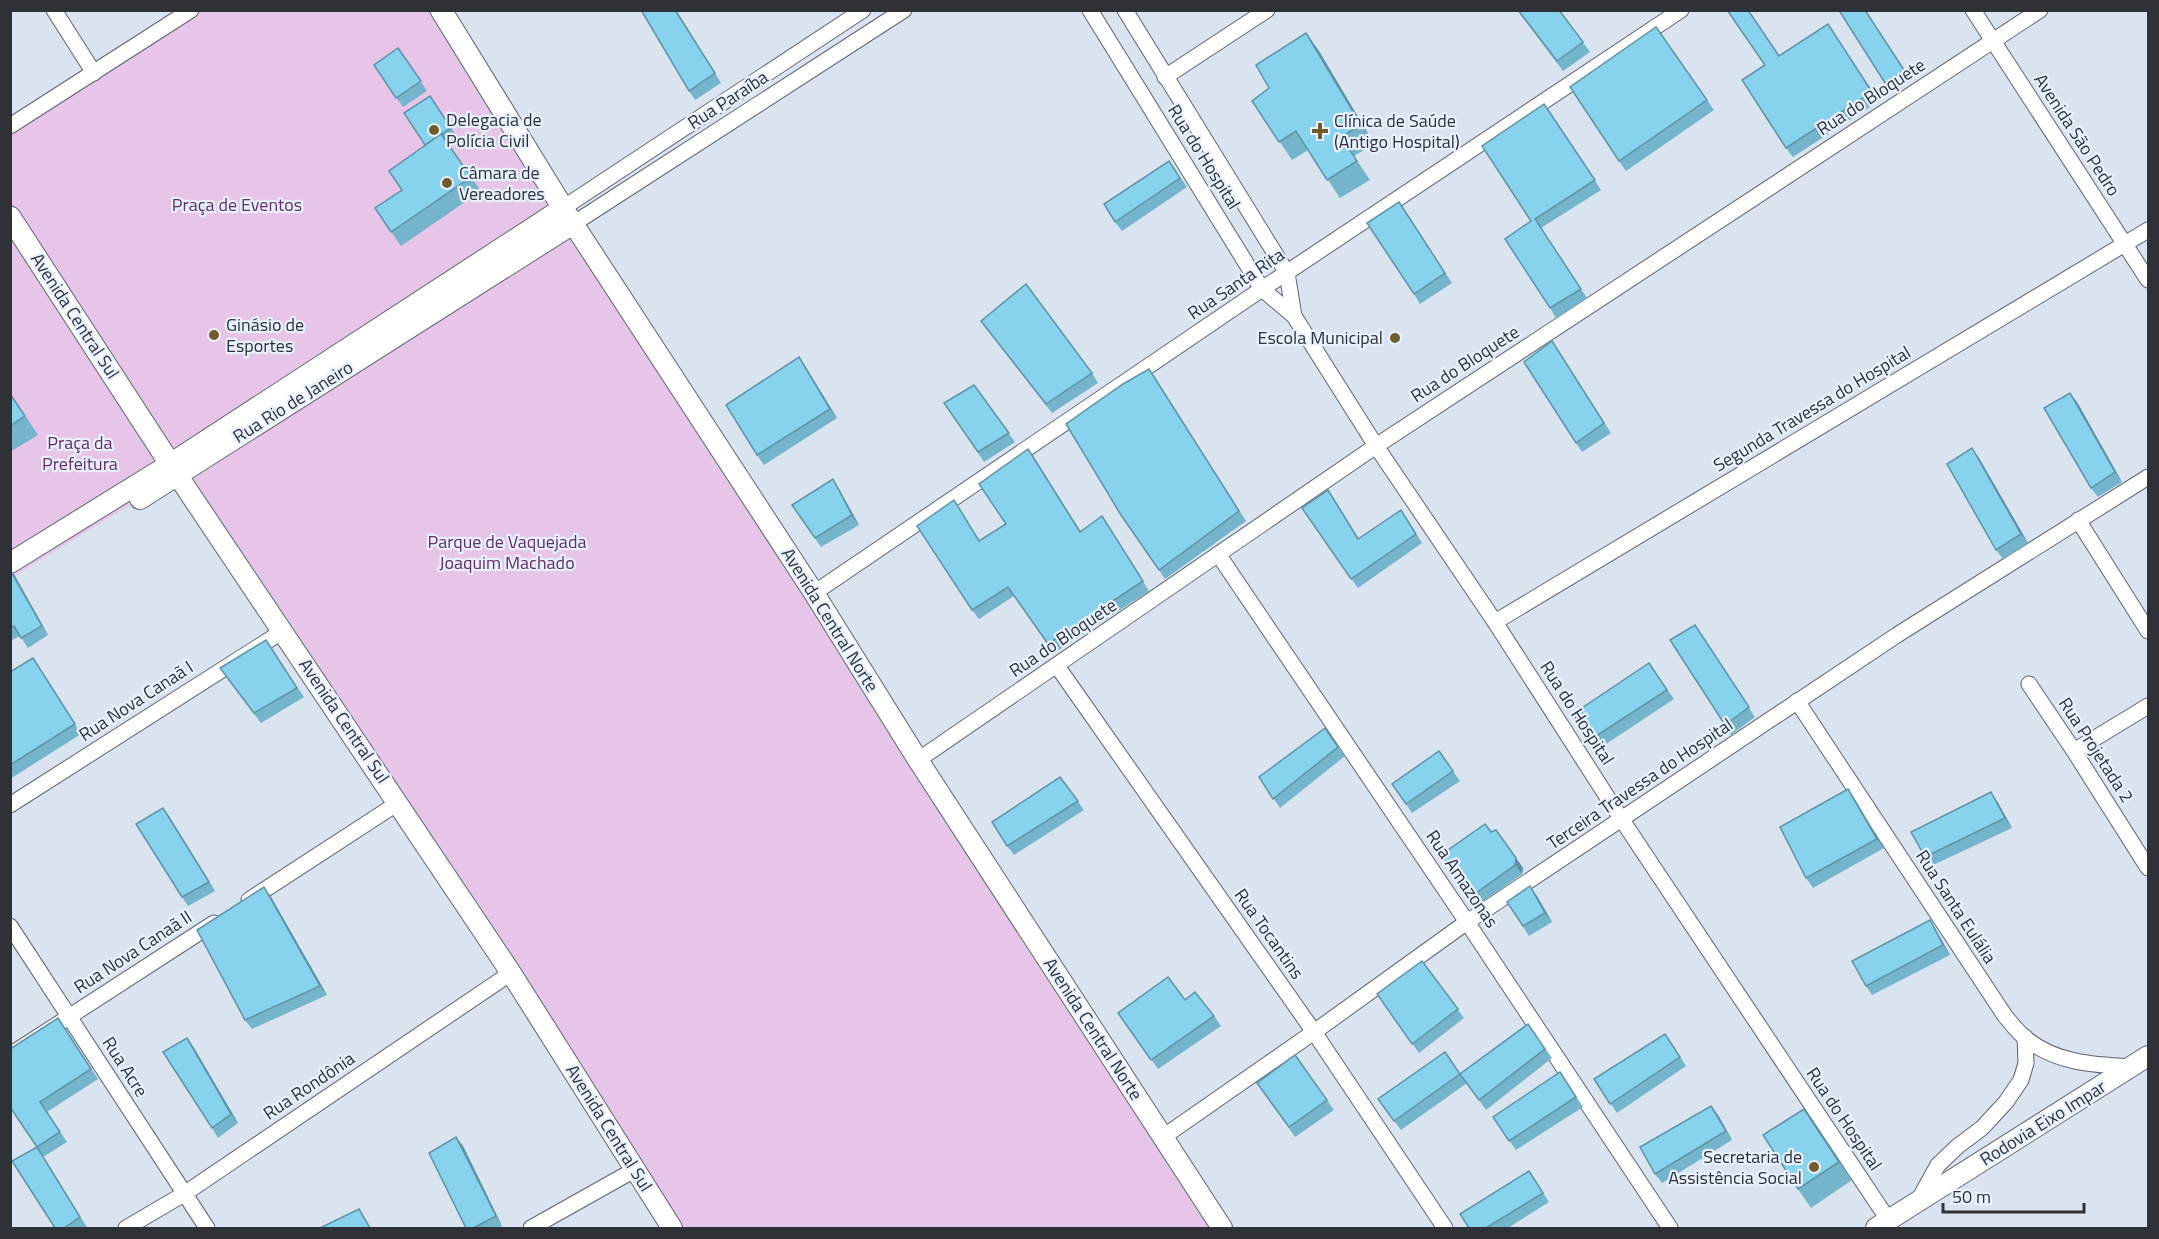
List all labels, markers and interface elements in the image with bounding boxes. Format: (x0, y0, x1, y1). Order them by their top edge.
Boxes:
street label: Rua do Bloquete (1811, 51, 1930, 142)
street label: Rua Paraíba (682, 63, 773, 136)
street label: Avenida São Pedro (2028, 68, 2127, 201)
street label: Rua do Hospital (1161, 99, 1248, 215)
place label: Delegacia de Polícia Civil (446, 106, 542, 154)
place label: Clínica de Saúde (Antigo Hospital) (1334, 107, 1460, 155)
marker: Clínica de Saúde (Antigo Hospital) (1311, 122, 1329, 140)
marker: Delegacia de Polícia Civil (427, 123, 441, 137)
place label: Câmara de Vereadores (459, 159, 545, 207)
marker: Câmara de Vereadores (440, 176, 454, 190)
park label: Praça de Eventos (172, 191, 302, 218)
street label: Rua Santa Rita (1182, 241, 1290, 326)
street label: Avenida Central Sul (24, 247, 126, 384)
place label: Ginásio de Esportes (226, 311, 304, 359)
street label: Rua do Bloquete (1405, 318, 1524, 409)
place label: Escola Municipal (1258, 324, 1383, 351)
marker: Ginásio de Esportes (207, 328, 221, 342)
marker: Escola Municipal (1388, 331, 1402, 345)
street label: Segunda Travessa do Hospital (1708, 339, 1916, 478)
street label: Rua Rio de Janeiro (227, 354, 358, 449)
park label: Praça da Prefeitura (42, 429, 118, 477)
park label: Parque de Vaquejada Joaquim Machado (428, 528, 586, 576)
street label: Avenida Central Norte (775, 542, 886, 697)
street label: Rua do Bloquete (1003, 592, 1122, 684)
street label: Rua Nova Canaã I (73, 653, 198, 748)
street label: Avenida Central Sul (293, 653, 396, 789)
street label: Rua do Hospital (1534, 655, 1621, 770)
street label: Rua Projetada 2 (2052, 692, 2141, 808)
street label: Terceira Travessa do Hospital (1541, 711, 1738, 856)
street label: Rua Amazonas (1420, 824, 1505, 933)
street label: Rua Santa Eulália (1909, 844, 2003, 969)
street label: Rua Tocantins (1228, 883, 1311, 985)
street label: Rua Nova Canaã II (68, 903, 197, 1000)
street label: Avenida Central Norte (1037, 952, 1150, 1105)
street label: Rua Acre (96, 1031, 155, 1102)
street label: Rua Rondônia (258, 1045, 360, 1126)
street label: Avenida Central Sul (559, 1059, 659, 1197)
street label: Rua do Hospital (1800, 1062, 1889, 1176)
street label: Rodovia Eixo Impar (1974, 1073, 2111, 1172)
place label: Secretaria de Assistência Social (1668, 1143, 1802, 1191)
marker: Secretaria de Assistência Social (1807, 1160, 1821, 1174)
scale bar (1943, 1176, 2084, 1214)
text: 50 m (1952, 1183, 1991, 1210)

